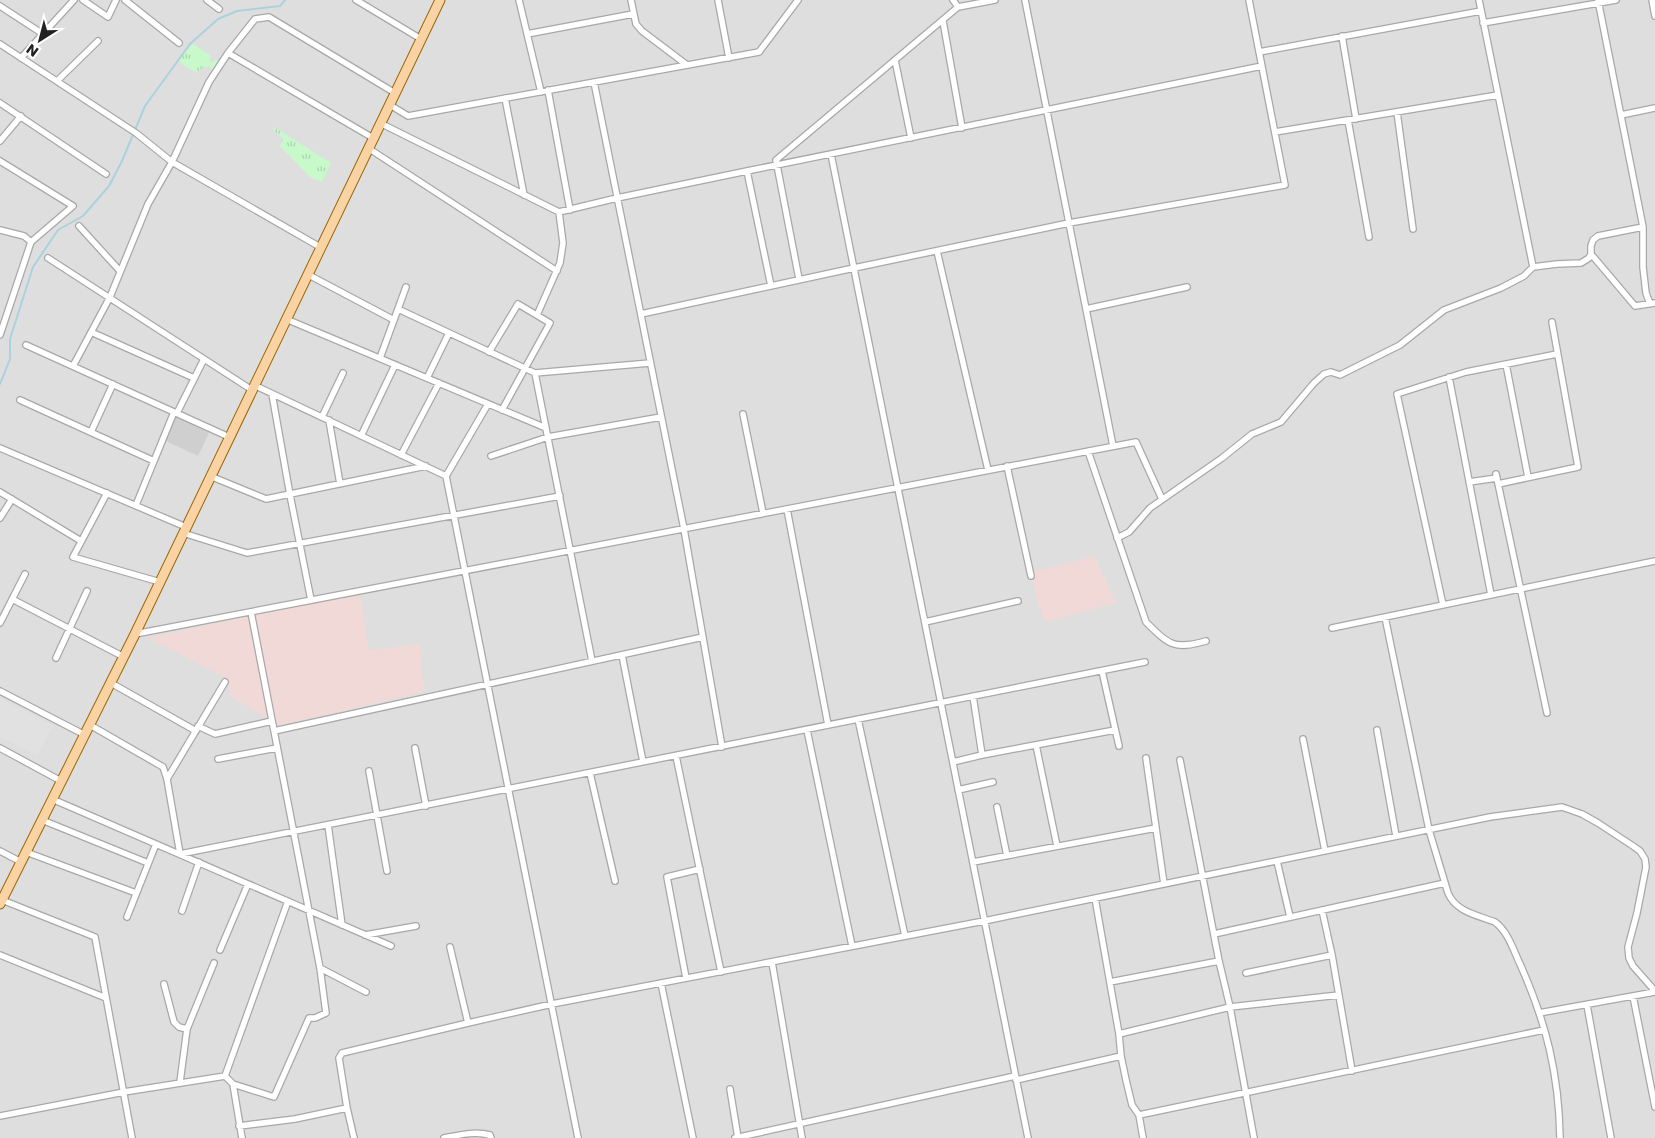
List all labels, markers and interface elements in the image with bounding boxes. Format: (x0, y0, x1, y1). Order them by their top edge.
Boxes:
north arrow (15, 15, 65, 65)
text: N (22, 39, 42, 62)

